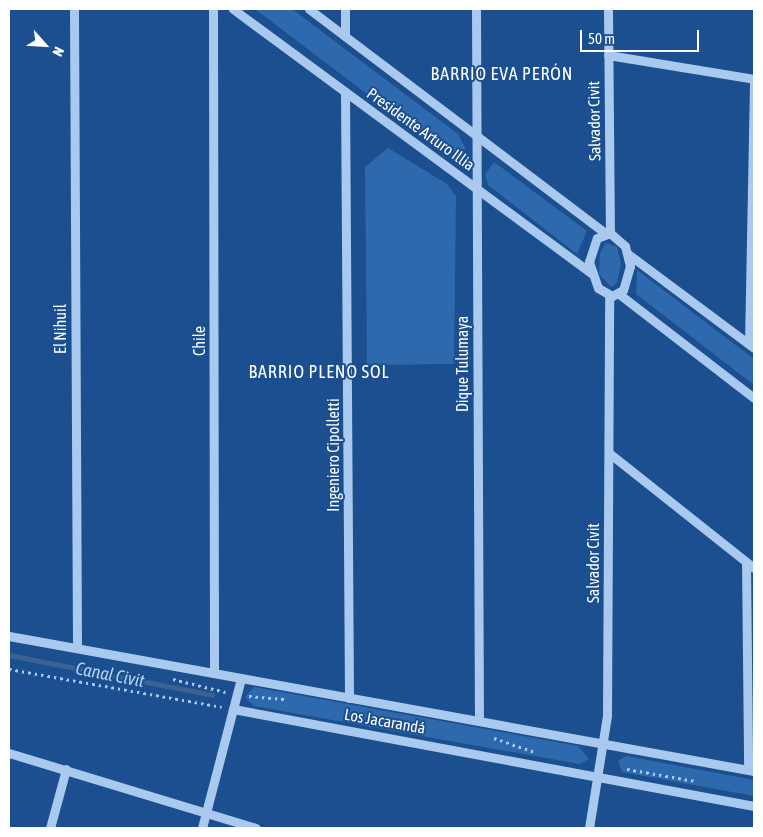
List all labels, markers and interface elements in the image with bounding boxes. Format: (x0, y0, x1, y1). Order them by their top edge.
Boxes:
north arrow (20, 20, 70, 70)
scale bar (583, 20, 702, 52)
text: 50 m (588, 30, 615, 47)
text: N (49, 44, 67, 59)
district label: BARRIO EVA PERÓN (429, 63, 575, 85)
street label: Salvador Civit (584, 81, 604, 161)
street label: Presidente Arturo Illia (363, 83, 479, 175)
street label: El Nihuil (50, 304, 70, 354)
street label: Dique Tulumaya (452, 316, 472, 412)
street label: Chile (189, 326, 209, 356)
district label: BARRIO PLENO SOL (246, 361, 392, 383)
street label: Ingeniero Cipolletti (323, 398, 343, 512)
street label: Salvador Civit (583, 523, 603, 603)
water label: Canal Civit (74, 658, 146, 692)
street label: Los Jacarandá (343, 704, 427, 738)

